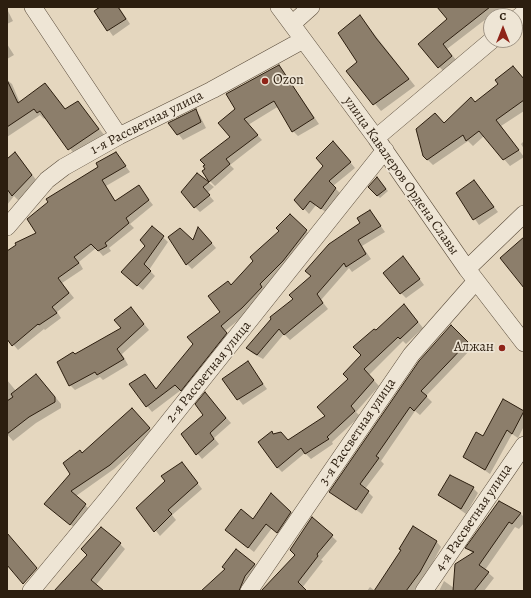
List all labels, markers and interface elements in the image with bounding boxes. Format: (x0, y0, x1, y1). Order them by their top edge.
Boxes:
north arrow (483, 8, 523, 48)
text: С (500, 9, 506, 24)
place label: Ozon (273, 73, 304, 89)
marker: Ozon (260, 76, 270, 86)
street label: 1-я Рассветная улица (88, 87, 206, 159)
street label: улица Кавалеров Ордена Славы (340, 93, 462, 259)
street label: 2-я Рассветная улица (163, 318, 255, 426)
place label: Алжан (454, 340, 494, 356)
marker: Алжан (497, 343, 507, 353)
street label: 3-я Рассветная улица (316, 375, 400, 489)
street label: 4-я Рассветная улица (432, 461, 516, 575)

